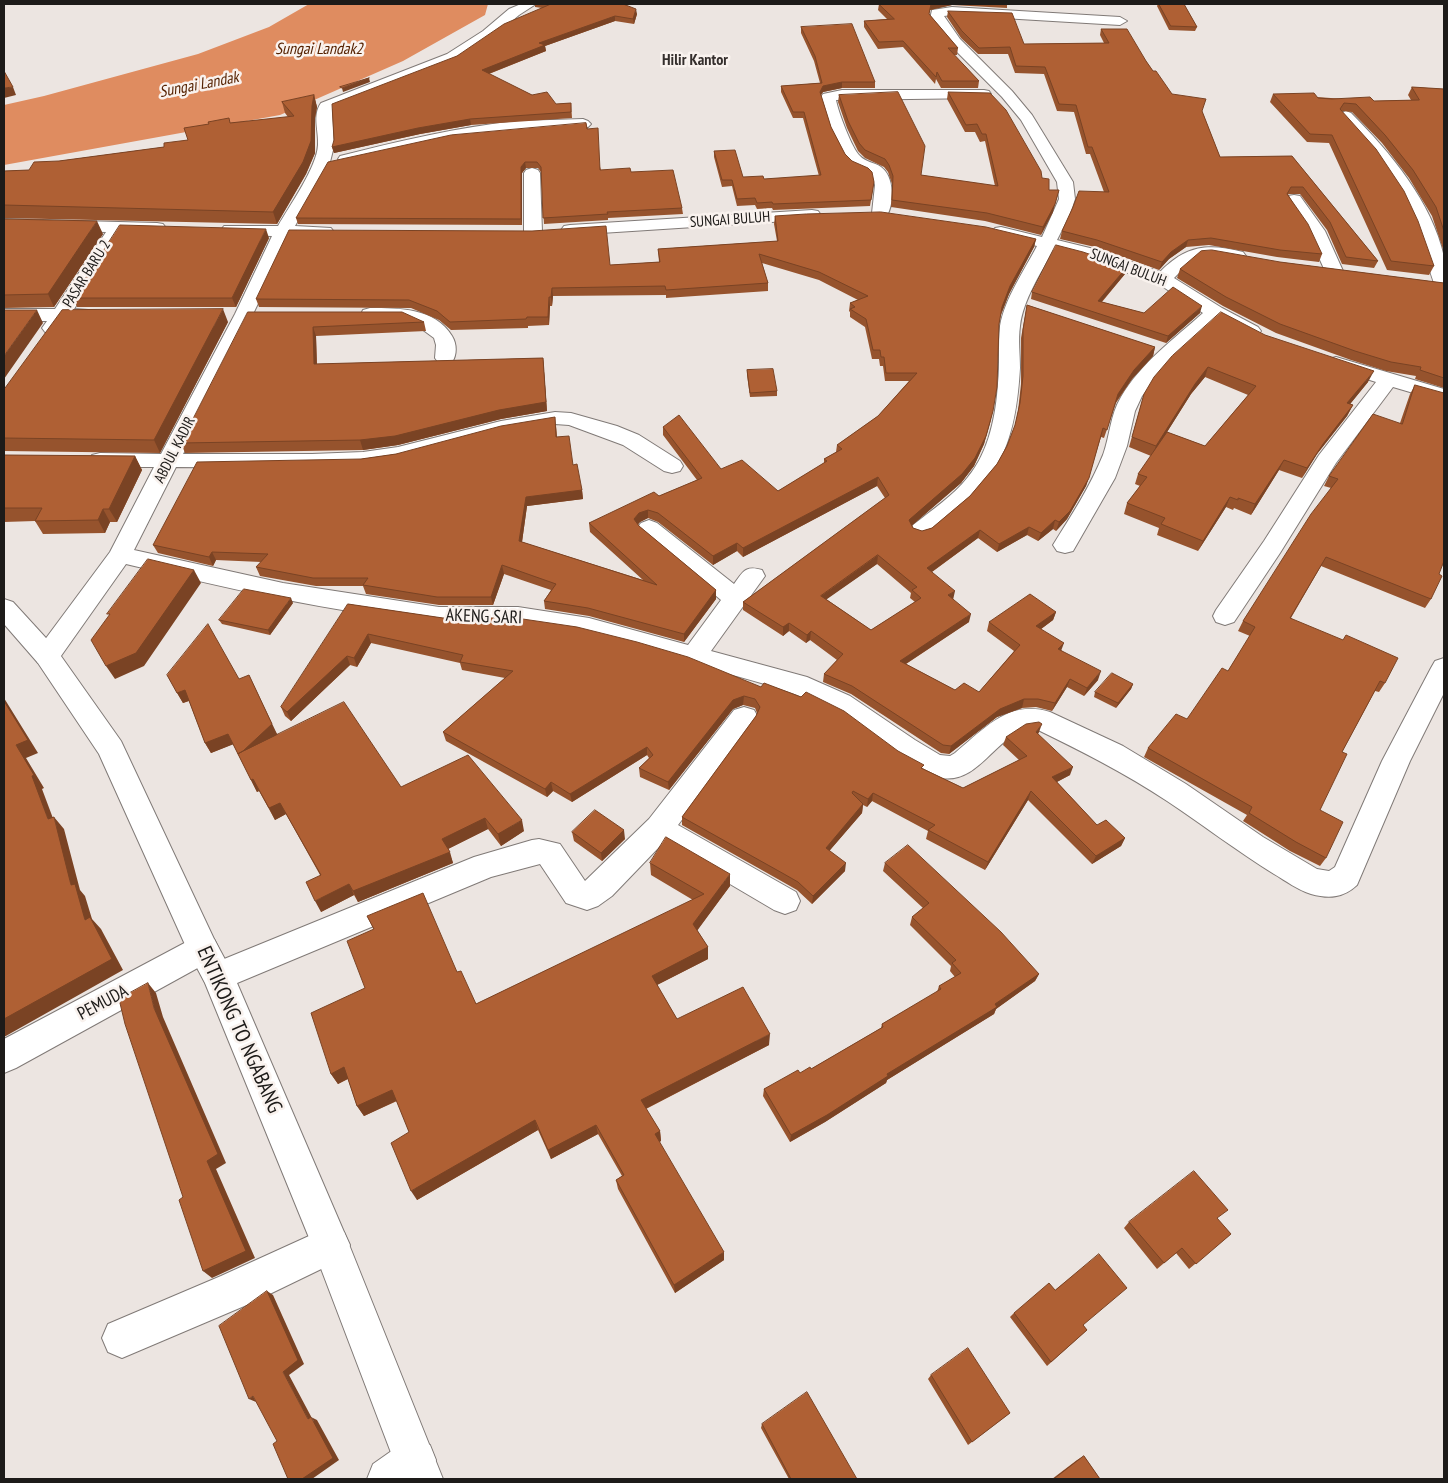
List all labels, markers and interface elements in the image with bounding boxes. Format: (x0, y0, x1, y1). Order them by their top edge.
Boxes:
water label: Sungai Landak2 (275, 39, 363, 59)
district label: Hilir Kantor (662, 50, 728, 70)
water label: Sungai Landak (158, 68, 240, 102)
street label: SUNGAI BULUH (689, 208, 771, 232)
street label: PASAR BARU 2 (59, 237, 115, 311)
street label: SUNGAI BULUH (1087, 245, 1169, 291)
street label: ABDUL KADIR (151, 414, 199, 486)
street label: AKENG SARI (445, 605, 523, 629)
street label: ENTIKONG TO NGABANG (191, 943, 287, 1117)
street label: PEMUDA (74, 981, 132, 1025)

